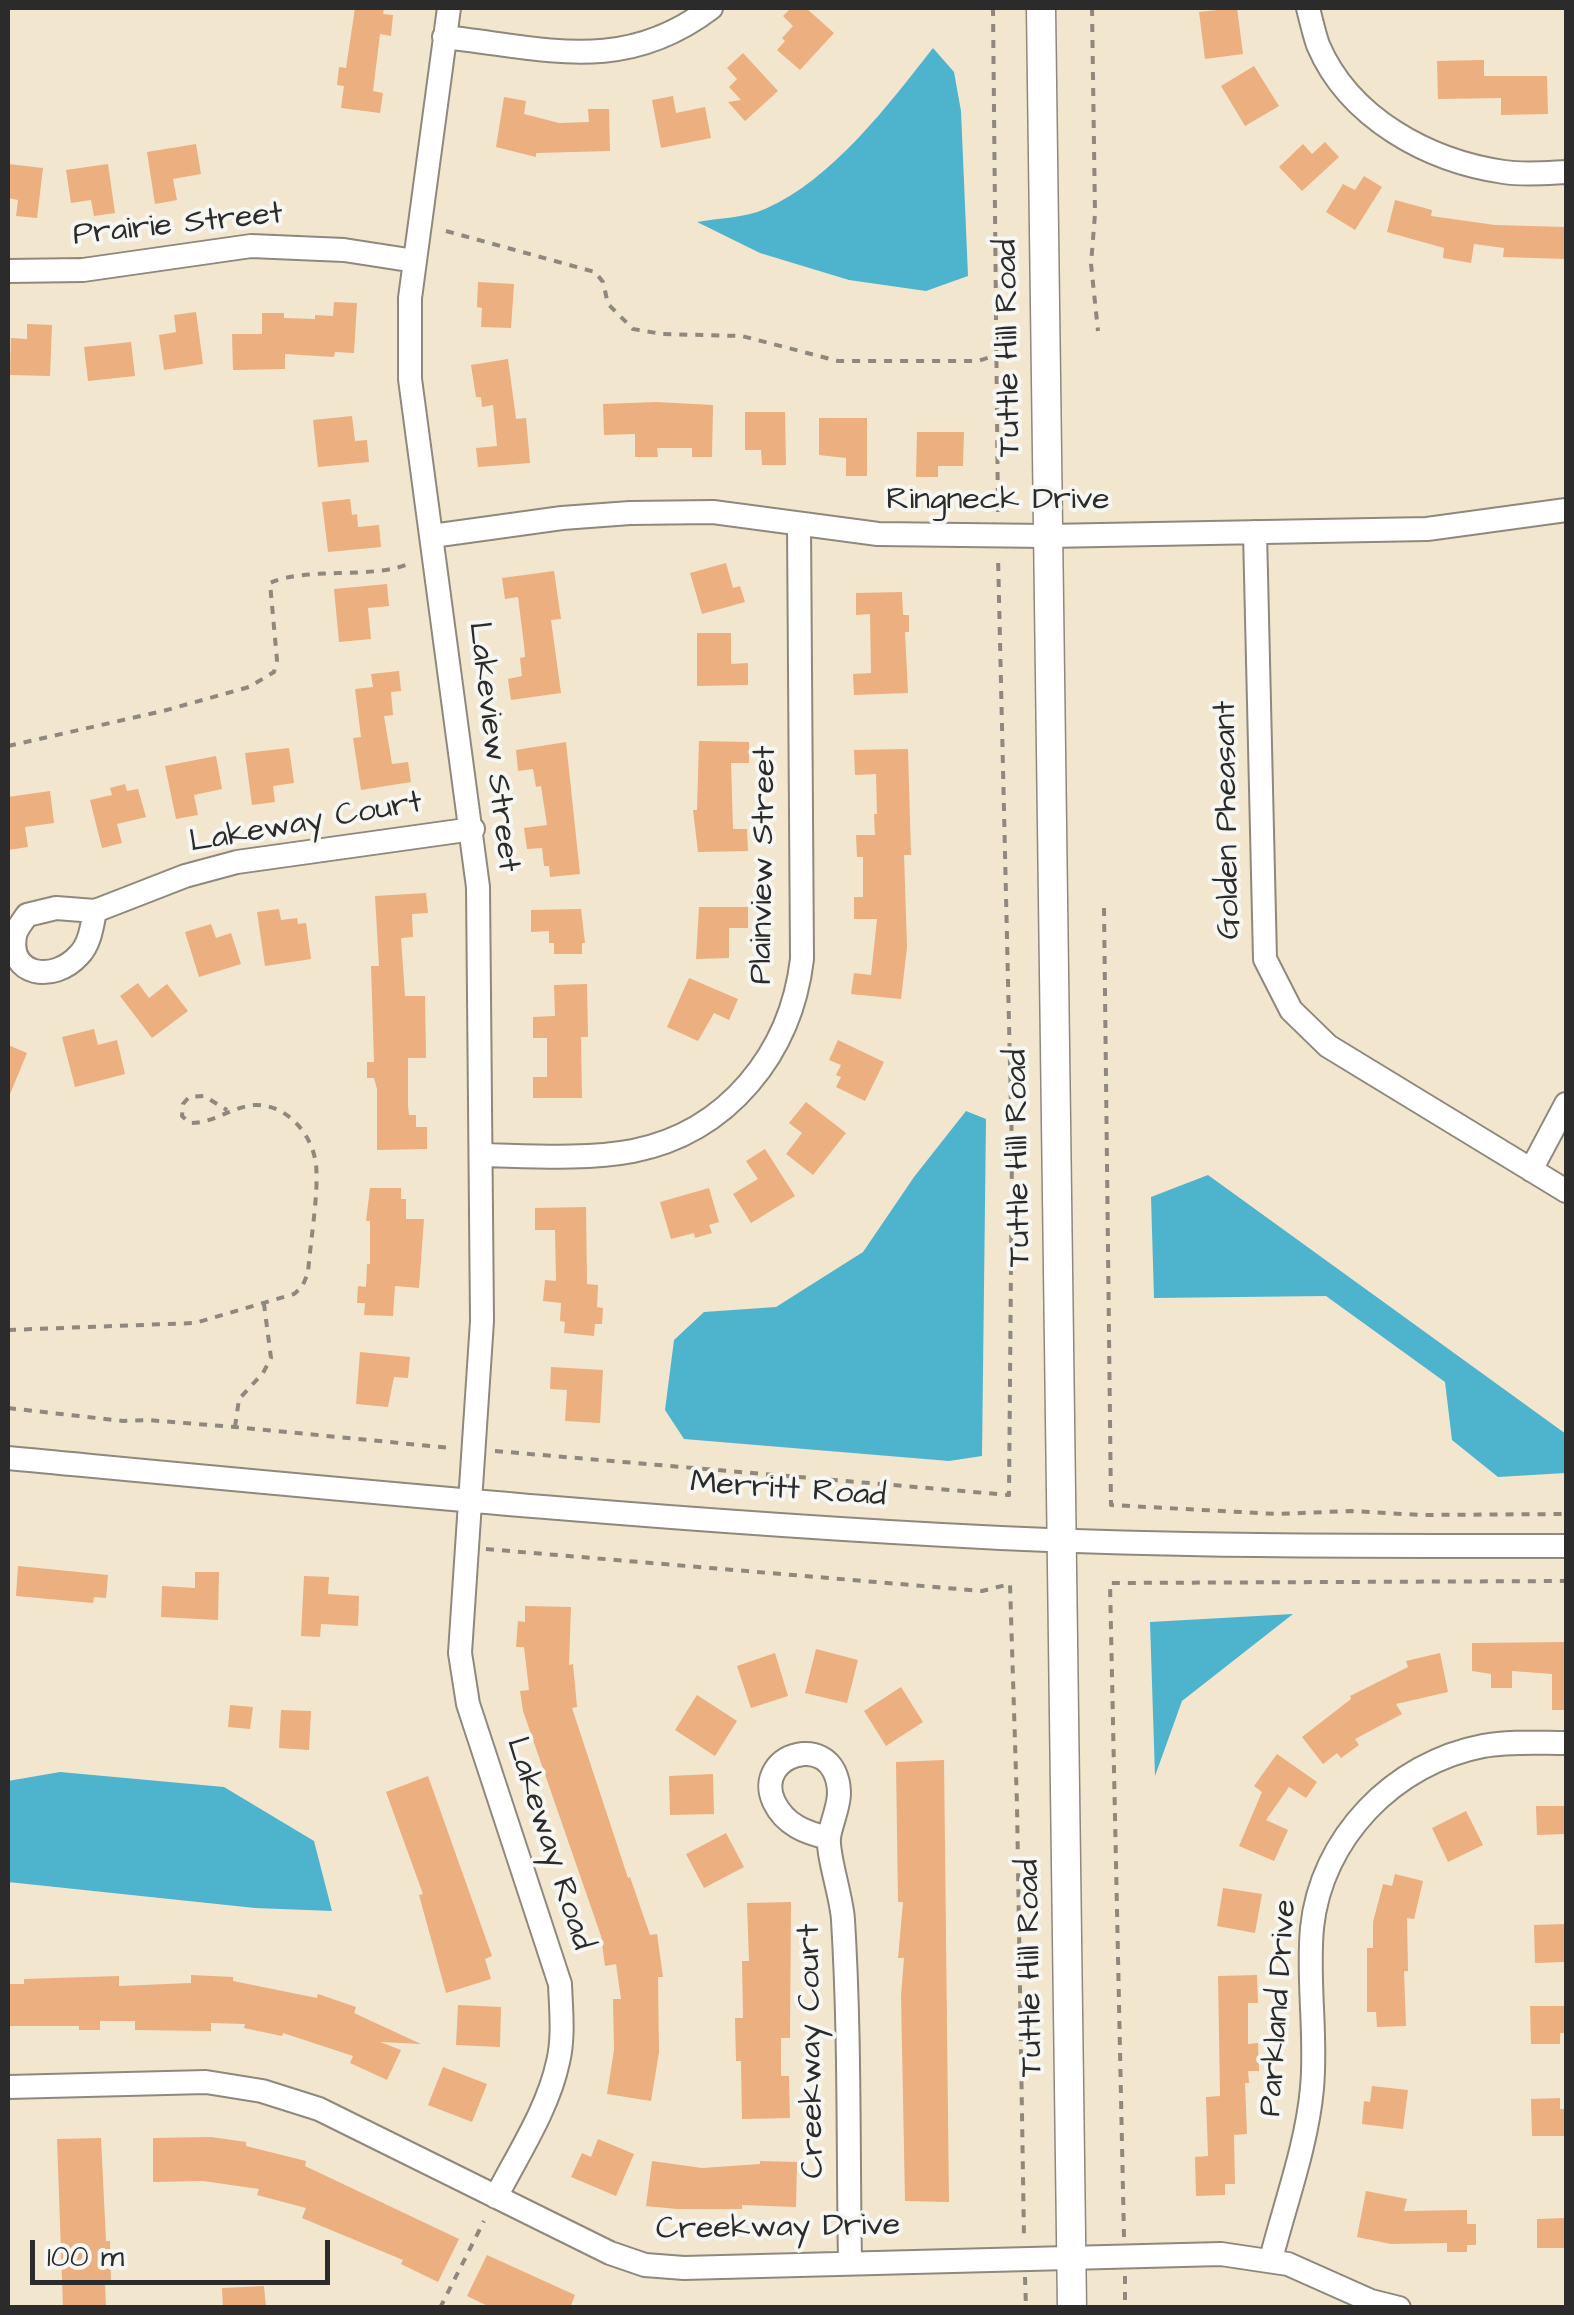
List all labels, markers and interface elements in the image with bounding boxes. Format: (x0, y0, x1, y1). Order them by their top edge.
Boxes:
street label: Prairie Street (71, 196, 285, 256)
street label: Tuttle Hill Road (989, 239, 1031, 457)
street label: Ringneck Drive (886, 482, 1110, 520)
street label: Lakeview Street (458, 620, 526, 874)
street label: Golden Pheasant (1208, 700, 1250, 940)
street label: Plainview Street (744, 745, 786, 985)
street label: Lakeway Court (187, 785, 425, 863)
street label: Tuttle Hill Road (999, 1049, 1041, 1267)
street label: Merritt Road (689, 1465, 887, 1517)
street label: Lakeway Road (496, 1733, 600, 1955)
street label: Tuttle Hill Road (1011, 1859, 1053, 2077)
street label: Parkland Drive (1253, 1898, 1307, 2118)
street label: Creekway Court (792, 1923, 834, 2179)
street label: Creekway Drive (656, 2208, 900, 2250)
scale bar (35, 2220, 335, 2282)
text: 100 m (47, 2236, 124, 2278)

